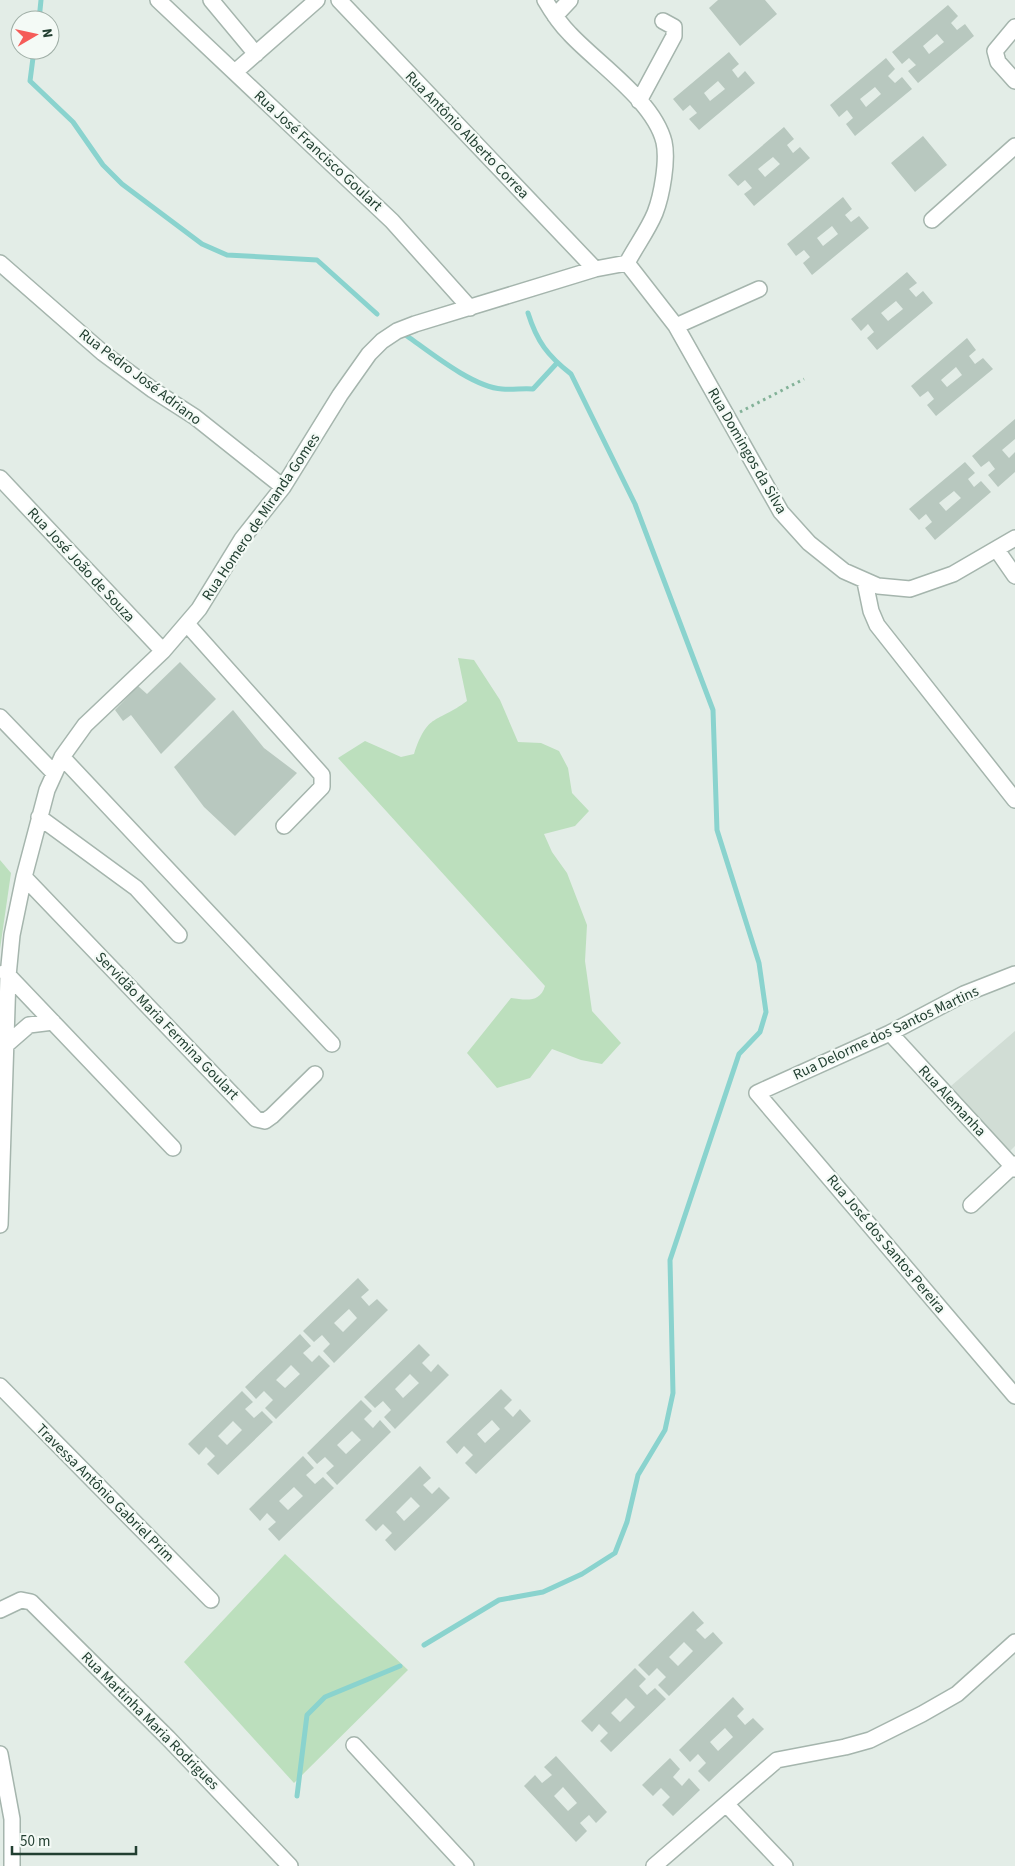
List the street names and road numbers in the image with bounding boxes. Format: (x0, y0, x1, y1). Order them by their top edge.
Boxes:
street label: Rua Antônio Alberto Correa (400, 66, 534, 204)
street label: Rua José Francisco Goulart (249, 86, 387, 216)
street label: Rua Pedro José Adriano (74, 324, 206, 430)
street label: Rua Domingos da Silva (702, 384, 792, 518)
street label: Rua Homero de Miranda Gomes (197, 429, 325, 605)
street label: Rua José João de Souza (22, 503, 140, 627)
street label: Servidão Maria Fermina Goulart (90, 947, 244, 1105)
street label: Rua Delorme dos Santos Martins (790, 981, 982, 1085)
street label: Rua Alemanha (913, 1061, 991, 1141)
street label: Rua José dos Santos Pereira (822, 1170, 950, 1318)
street label: Travessa Antônio Gabriel Prim (31, 1419, 179, 1567)
street label: Rua Martinha Maria Rodrigues (76, 1647, 224, 1795)

